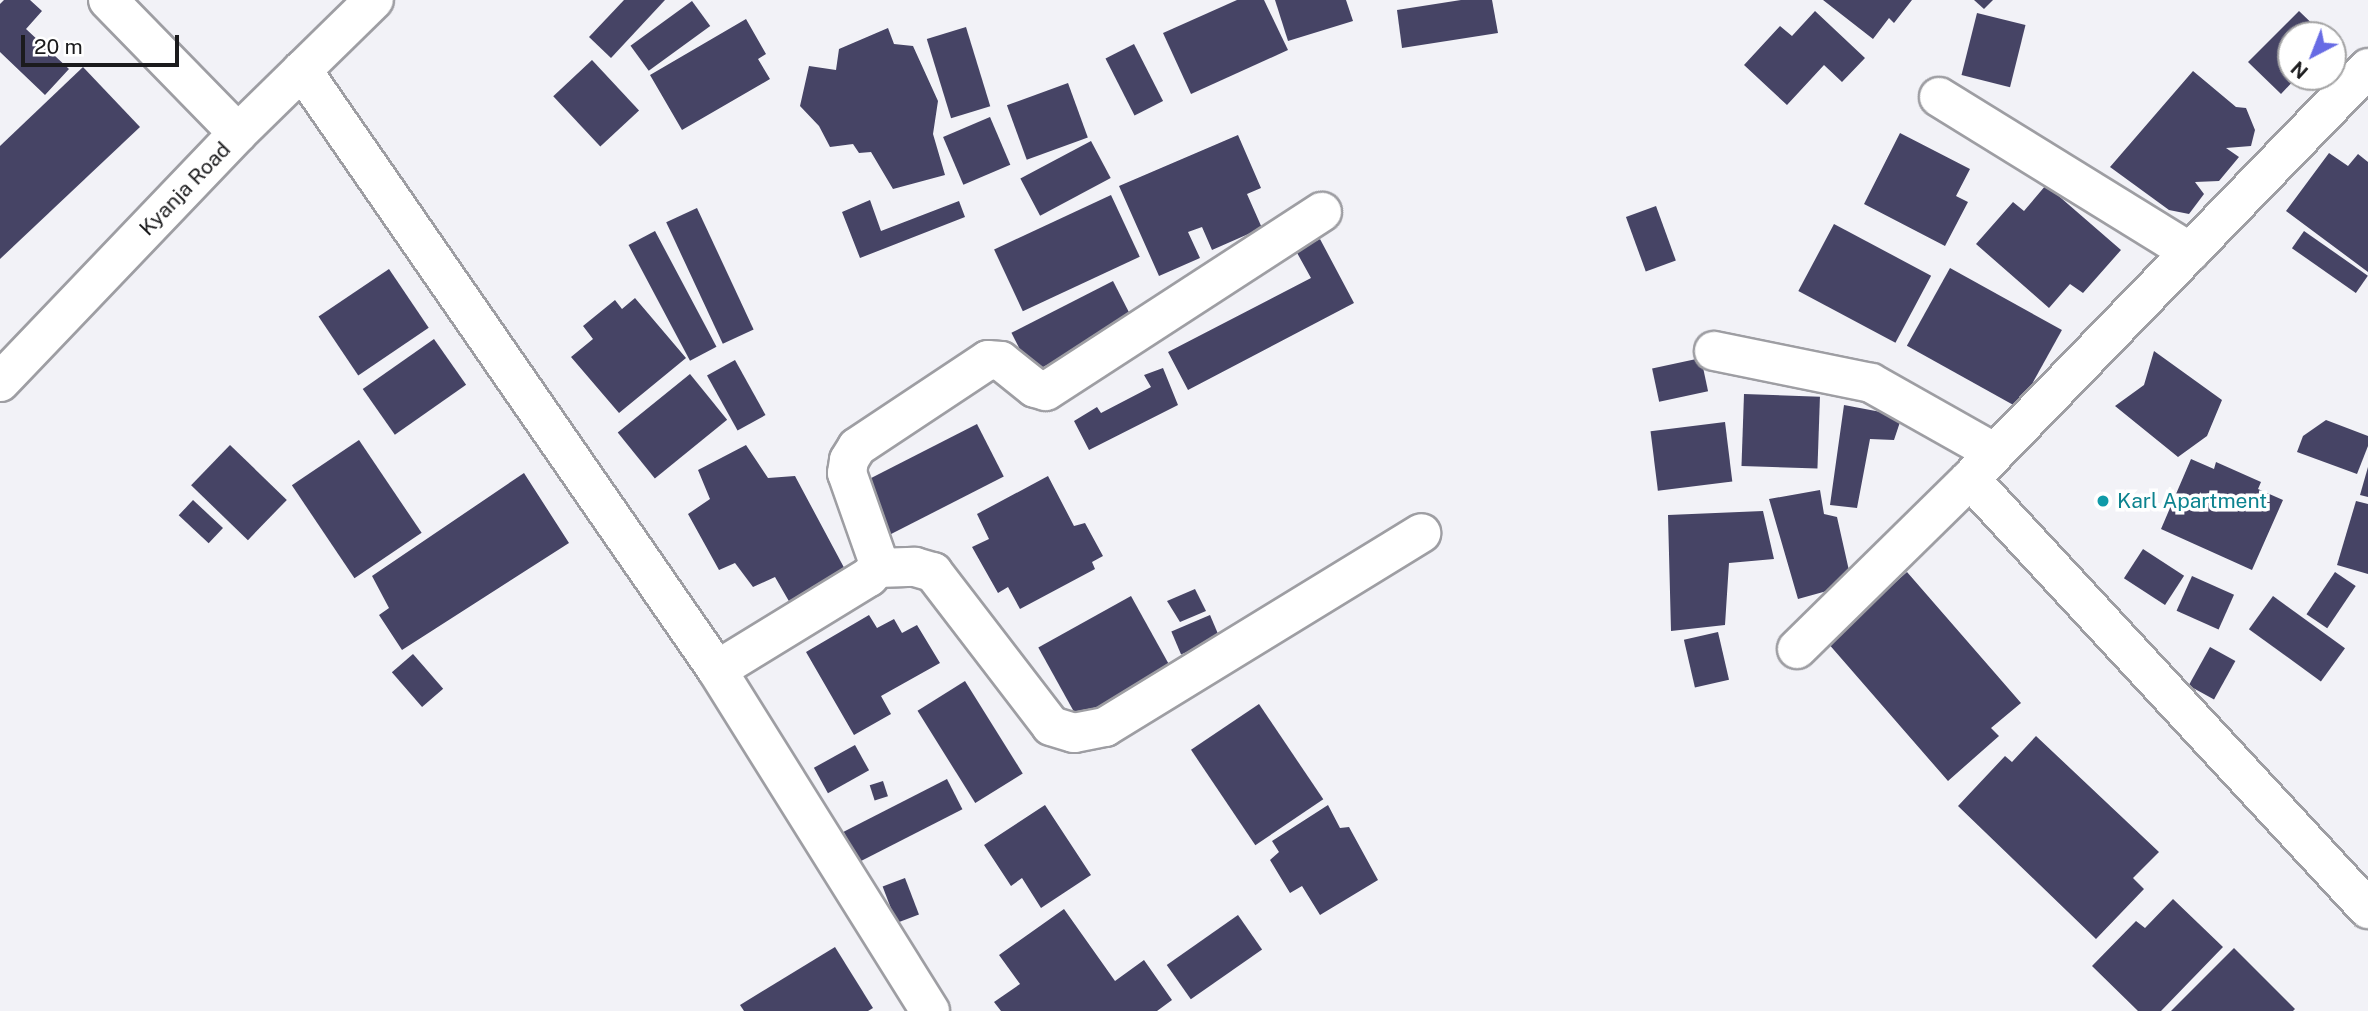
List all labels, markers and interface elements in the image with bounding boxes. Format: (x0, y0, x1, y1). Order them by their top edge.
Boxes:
scale bar (24, 21, 182, 65)
north arrow (2277, 21, 2347, 91)
text: 20 m (34, 34, 83, 59)
text: N (2286, 57, 2312, 83)
street label: Kyanja Road (134, 137, 236, 241)
place label: Karl Apartment (2117, 488, 2267, 514)
marker: Karl Apartment (2095, 493, 2111, 509)

